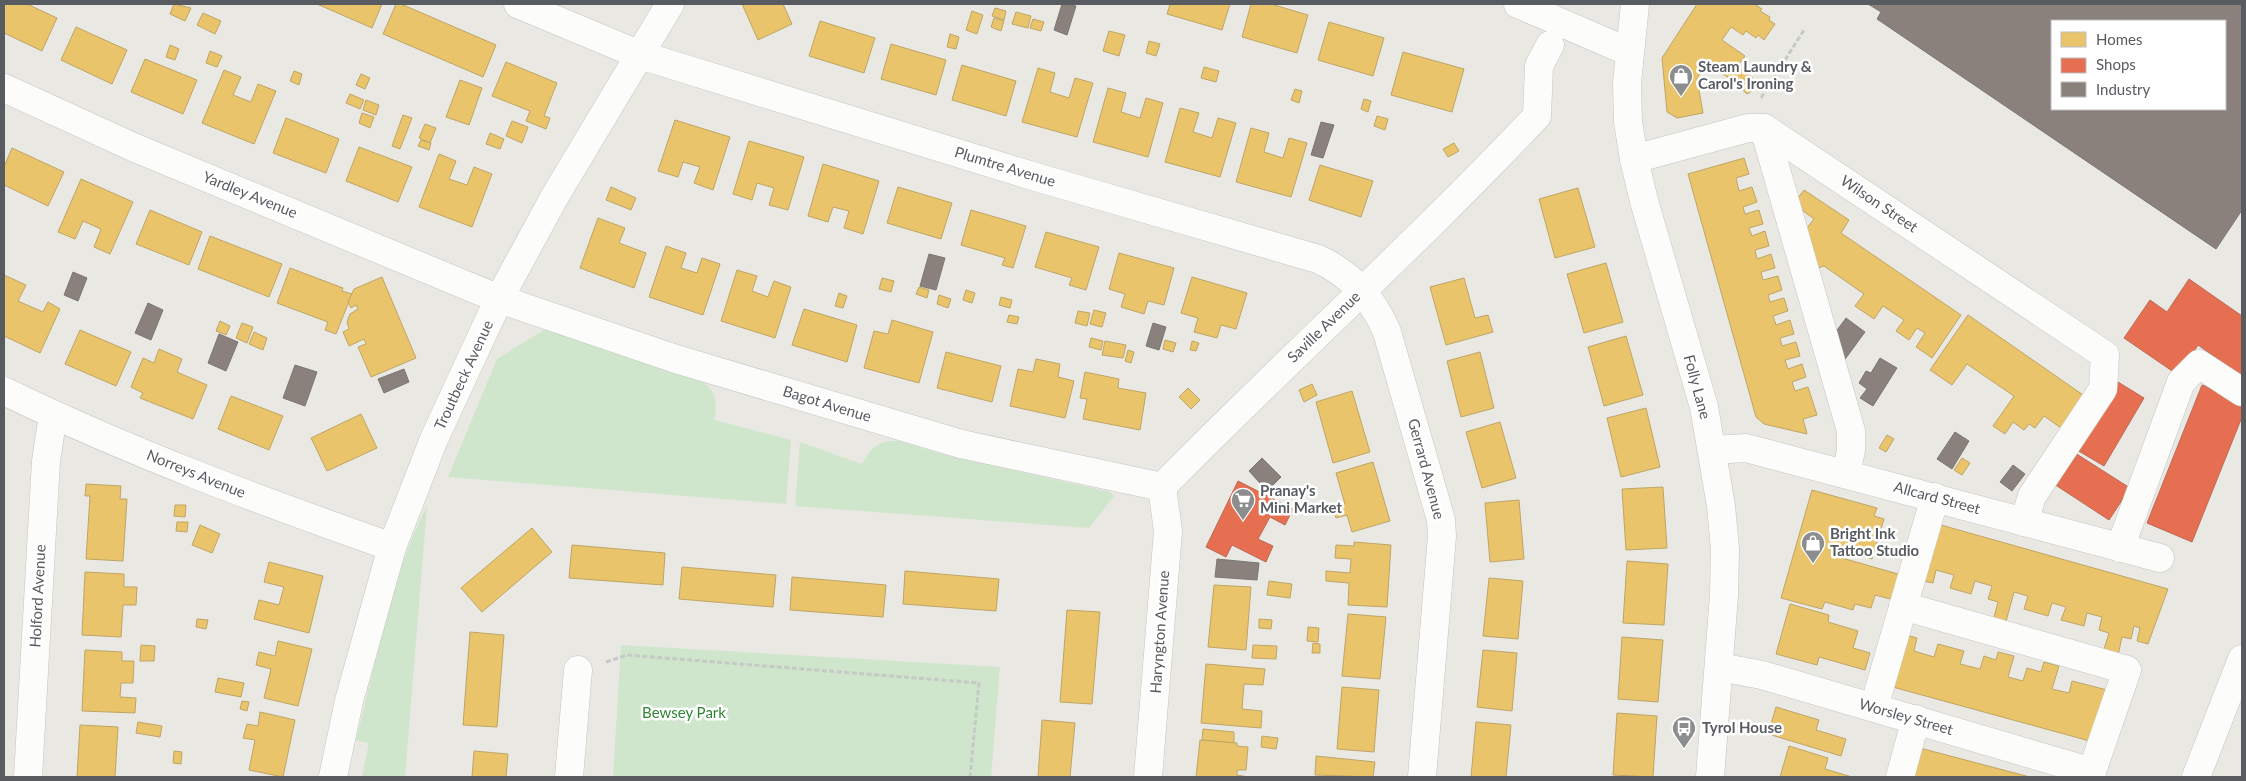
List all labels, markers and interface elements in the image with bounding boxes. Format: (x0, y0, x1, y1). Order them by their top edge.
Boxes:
legend (2051, 20, 2226, 110)
text: Homes (2096, 30, 2142, 48)
text: Shops (2096, 55, 2136, 73)
place label: Steam Laundry & Carol's Ironing (1698, 57, 1812, 92)
shop icon: Steam Laundry & Carol's Ironing (1668, 63, 1694, 97)
text: Industry (2096, 80, 2151, 98)
street label: Plumtre Avenue (953, 142, 1058, 190)
street label: Yardley Avenue (200, 167, 300, 221)
street label: Wilson Street (1837, 171, 1922, 236)
street label: Saville Avenue (1283, 287, 1364, 366)
street label: Troutbeck Avenue (430, 317, 496, 432)
street label: Folly Lane (1681, 352, 1715, 421)
street label: Bagot Avenue (781, 381, 874, 425)
street label: Gerrard Avenue (1405, 416, 1449, 521)
street label: Norreys Avenue (144, 445, 249, 501)
street label: Allcard Street (1892, 477, 1983, 517)
place label: Pranay's Mini Market (1260, 481, 1343, 516)
supermarket icon: Pranay's Mini Market (1230, 487, 1256, 521)
place label: Bright Ink Tattoo Studio (1830, 524, 1919, 559)
shop icon: Bright Ink Tattoo Studio (1800, 530, 1826, 564)
street label: Holford Avenue (25, 544, 49, 648)
street label: Haryngton Avenue (1146, 570, 1172, 694)
street label: Worsley Street (1857, 694, 1956, 738)
park label: Bewsey Park (642, 703, 726, 721)
bus stop icon: Tyrol House (1671, 715, 1697, 749)
place label: Tyrol House (1702, 718, 1782, 736)

